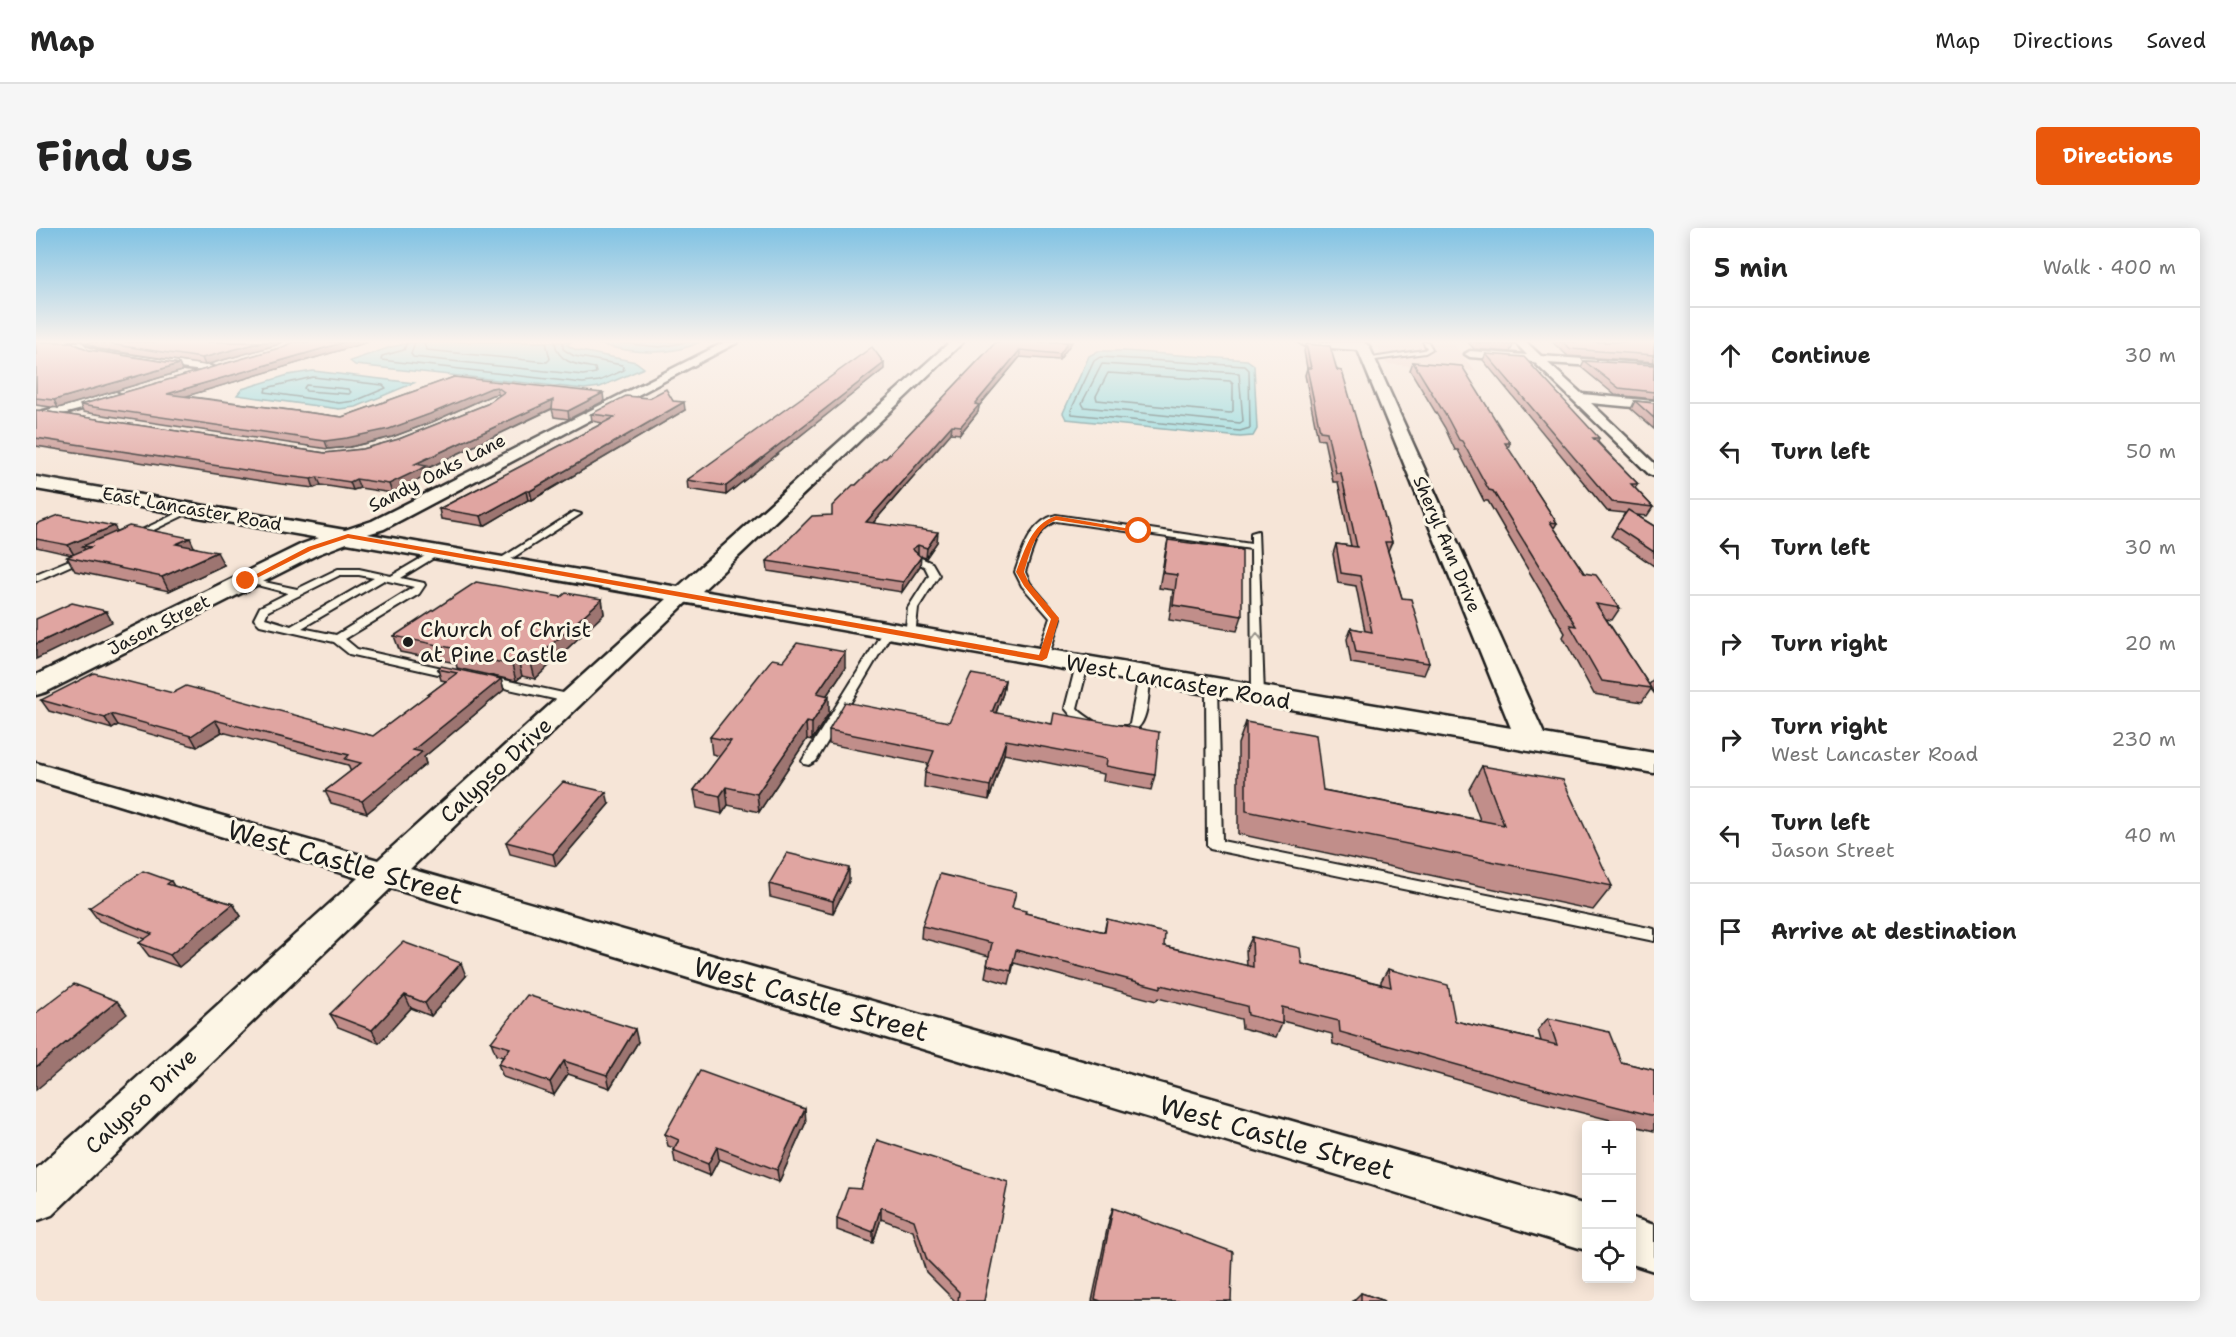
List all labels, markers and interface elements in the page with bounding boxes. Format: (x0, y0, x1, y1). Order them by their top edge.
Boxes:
text: Map (30, 22, 95, 60)
text: Map (1935, 27, 1980, 55)
text: Directions (2013, 27, 2113, 55)
text: Saved (2146, 27, 2206, 55)
button: Directions (2036, 127, 2200, 185)
text: Find us (36, 128, 193, 184)
text: 5 min (1714, 250, 1788, 285)
text: Walk · 400 m (2043, 254, 2176, 280)
icon: ahead (1714, 339, 1747, 372)
text: Continue (1771, 341, 1871, 370)
text: 30 m (2124, 342, 2176, 368)
street label: Sandy Oaks Lane (364, 428, 510, 518)
icon: left (1714, 435, 1747, 468)
text: Turn left (1771, 437, 1870, 466)
text: 50 m (2126, 438, 2176, 464)
street label: Sheryl Ann Drive (1407, 472, 1487, 616)
street label: East Lancaster Road (100, 481, 284, 537)
route start (1125, 517, 1151, 543)
icon: left (1714, 531, 1747, 564)
text: Turn left (1771, 533, 1870, 562)
text: 30 m (2124, 534, 2176, 560)
route end (232, 567, 258, 593)
street label: Jason Street (104, 589, 214, 661)
place label: Church of Christ at Pine Castle (420, 615, 591, 669)
icon: right (1714, 627, 1747, 660)
text: Turn right (1771, 629, 1888, 658)
text: 20 m (2125, 630, 2176, 656)
one-way arrow (1251, 632, 1263, 641)
marker: Church of Christ at Pine Castle (401, 635, 415, 649)
street label: West Lancaster Road (1063, 648, 1293, 716)
street label: Calypso Drive (434, 711, 558, 829)
text: Turn right (1771, 712, 1888, 741)
icon: right (1714, 723, 1747, 756)
text: 230 m (2111, 726, 2176, 752)
text: West Lancaster Road (1771, 741, 1978, 767)
text: Turn left (1771, 808, 1870, 837)
street label: West Castle Street (223, 811, 467, 913)
icon: left (1714, 819, 1747, 852)
text: 40 m (2124, 822, 2176, 848)
text: Jason Street (1771, 837, 1895, 863)
icon: arrive (1714, 915, 1747, 948)
text: Arrive at destination (1771, 917, 2017, 946)
street label: West Castle Street (689, 948, 933, 1050)
street label: Calypso Drive (79, 1042, 203, 1160)
street label: West Castle Street (1155, 1086, 1399, 1188)
map controls (1582, 1121, 1636, 1283)
button: + (1582, 1121, 1636, 1175)
button: − (1582, 1175, 1636, 1229)
button: locate (1582, 1229, 1636, 1283)

